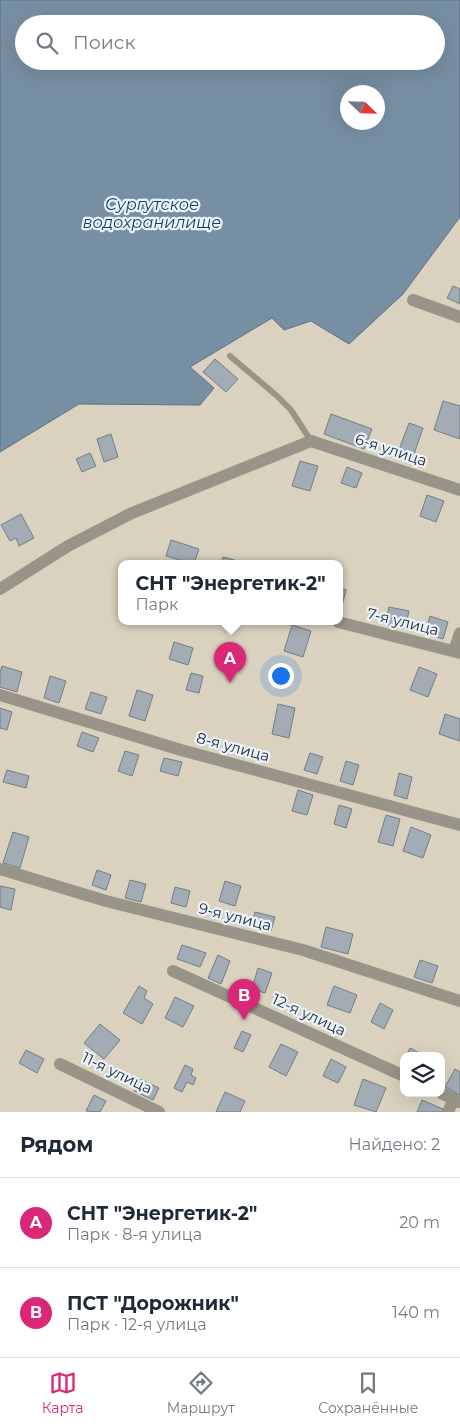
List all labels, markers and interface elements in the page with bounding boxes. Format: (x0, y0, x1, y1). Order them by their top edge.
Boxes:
search box (15, 15, 445, 70)
icon: search (33, 29, 61, 57)
text: Поиск (73, 31, 136, 54)
north arrow (340, 85, 385, 130)
water label: Сургутское водохранилище (83, 195, 221, 232)
street label: 6-я улица (353, 429, 430, 470)
popup (118, 560, 343, 625)
text: СHТ "Энергетик-2" (135, 572, 326, 595)
text: Парк (135, 595, 178, 614)
street label: 7-я улица (365, 603, 441, 640)
pin: A (214, 642, 246, 683)
your location (268, 663, 294, 689)
street label: 8-я улица (195, 728, 272, 765)
street label: 9-я улица (197, 898, 274, 935)
pin: B (228, 979, 260, 1020)
street label: 12-я улица (269, 989, 349, 1040)
street label: 11-я улица (79, 1047, 156, 1098)
map controls (400, 1052, 445, 1097)
button: layers (400, 1052, 445, 1097)
text: Рядом (20, 1132, 93, 1157)
text: Найдено: 2 (349, 1135, 440, 1154)
text: СHТ "Энергетик-2" (67, 1202, 257, 1225)
text: A (30, 1213, 42, 1232)
text: 20 m (399, 1213, 440, 1232)
text: Парк · 8-я улица (67, 1225, 202, 1244)
text: ПСТ "Дорожник" (67, 1292, 239, 1315)
text: B (30, 1303, 42, 1322)
text: 140 m (392, 1303, 440, 1322)
text: Парк · 12-я улица (67, 1315, 207, 1334)
tab: Карта (42, 1369, 84, 1417)
tab: Маршрут (167, 1369, 235, 1417)
tab: Сохранённые (318, 1369, 418, 1417)

